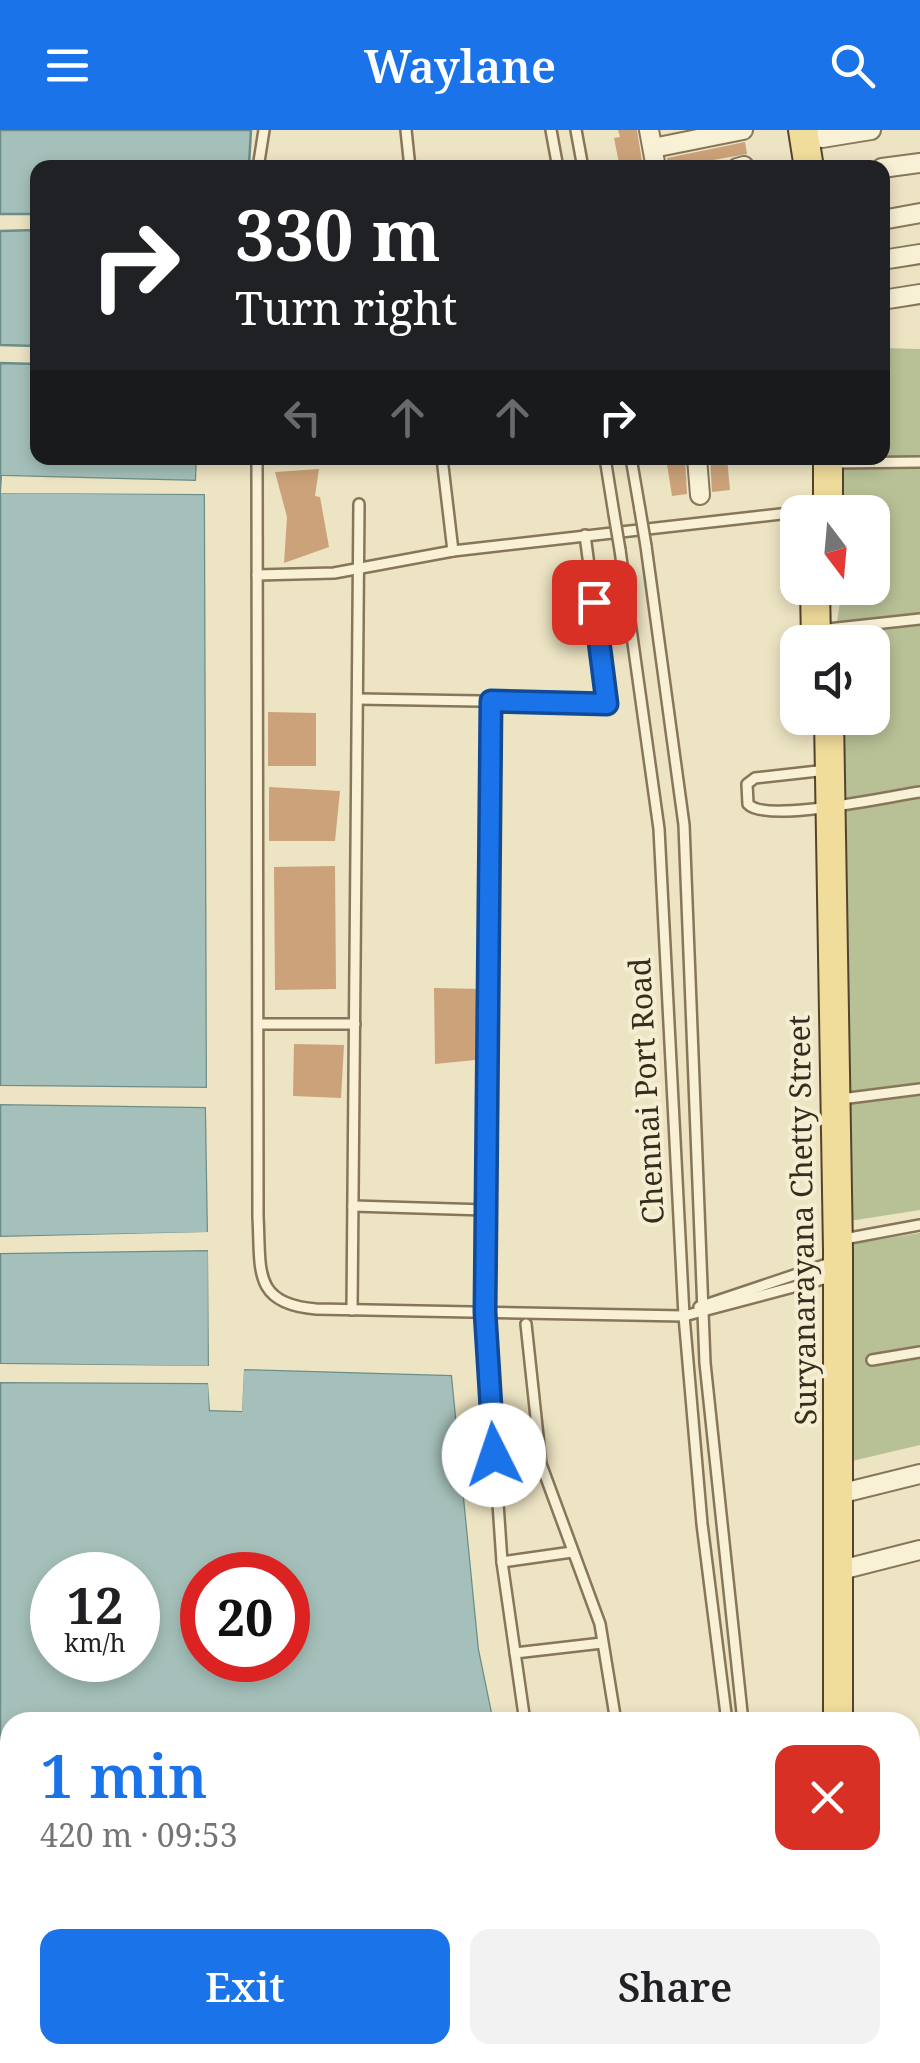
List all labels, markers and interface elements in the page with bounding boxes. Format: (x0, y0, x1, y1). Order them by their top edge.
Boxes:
text: Waylane (364, 35, 556, 96)
icon: menu (40, 38, 95, 93)
icon: search (825, 38, 880, 93)
text: 330 m (235, 186, 441, 282)
icon: right (70, 200, 200, 330)
text: Turn right (235, 277, 457, 338)
icon: left (275, 390, 330, 445)
icon: ahead (380, 390, 435, 445)
icon: ahead (485, 390, 540, 445)
icon: right (590, 390, 645, 445)
north arrow (780, 495, 890, 605)
map controls (780, 495, 890, 735)
pin (552, 560, 637, 645)
icon: arrive (567, 575, 622, 630)
button: sound (780, 625, 890, 735)
street label: Chennai Port Road (618, 957, 673, 1225)
street label: Suryanarayana Chetty Street (777, 1015, 826, 1426)
position arrow (442, 1403, 546, 1507)
speed limit sign: 20 (180, 1552, 310, 1682)
text: 12 (67, 1571, 123, 1639)
text: km/h (64, 1625, 126, 1659)
text: 1 min (40, 1734, 208, 1816)
button: close (775, 1745, 880, 1850)
text: 420 m · 09:53 (40, 1813, 238, 1856)
button: Exit (40, 1929, 450, 2044)
button: Share (470, 1929, 880, 2044)

